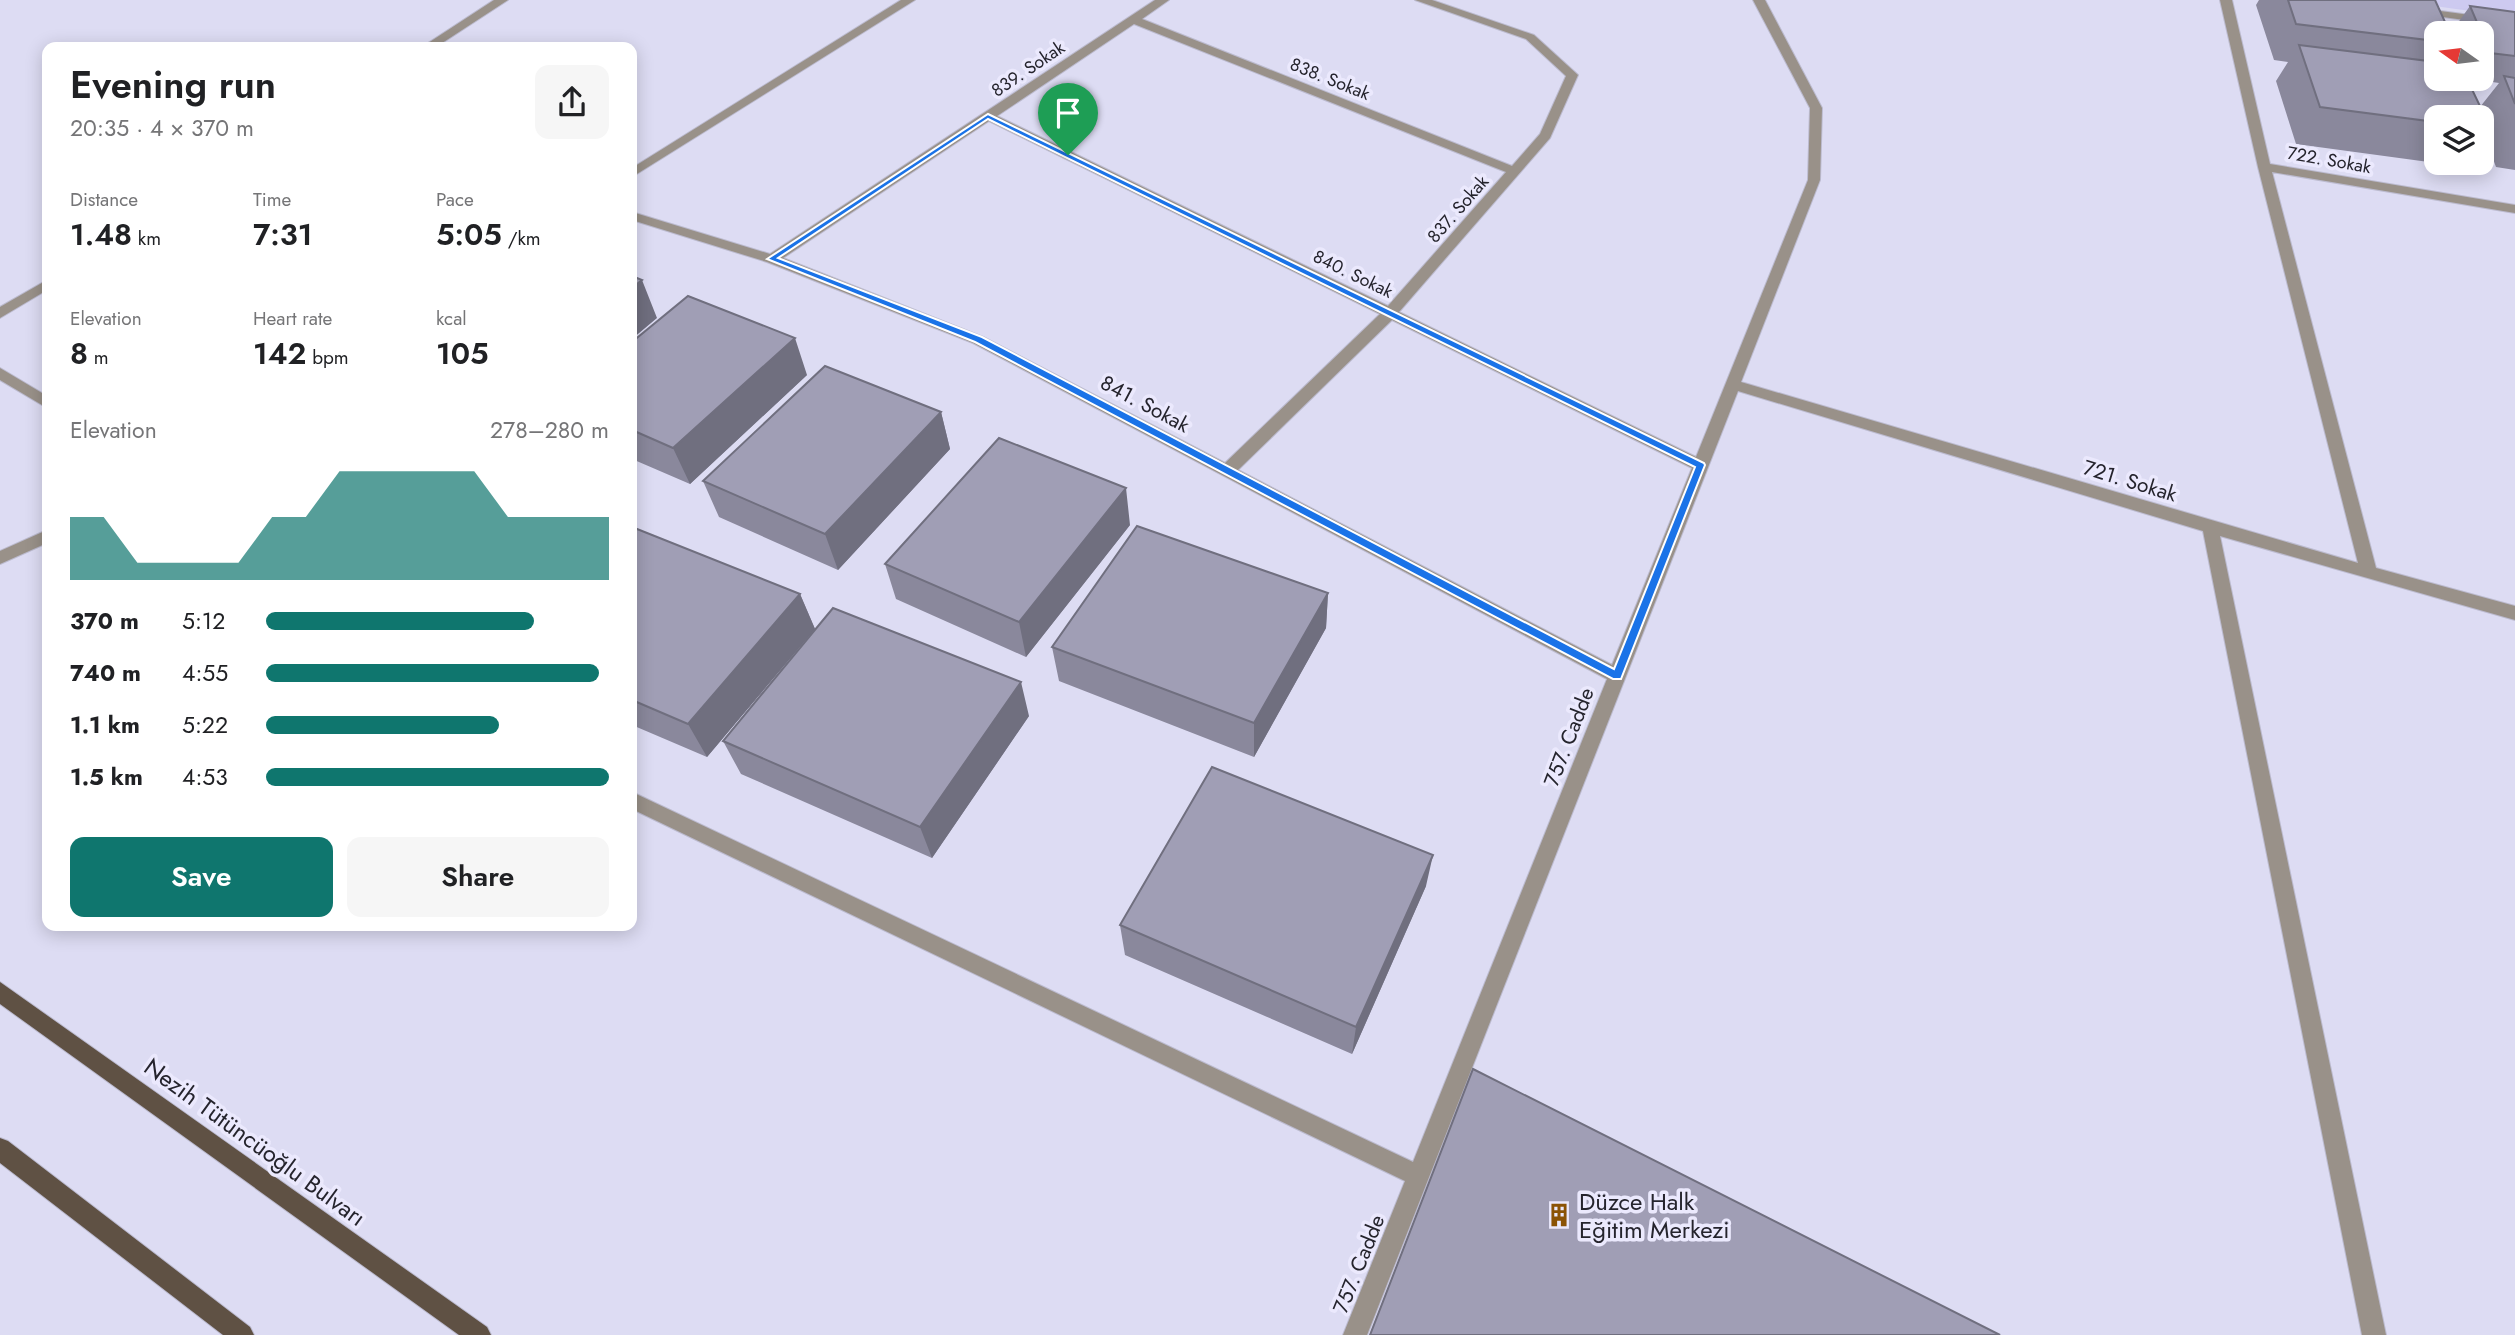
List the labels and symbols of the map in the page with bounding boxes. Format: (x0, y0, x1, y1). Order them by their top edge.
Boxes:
north arrow (2424, 21, 2494, 91)
street label: 839. Sokak (986, 35, 1070, 103)
street label: 838. Sokak (1286, 51, 1374, 107)
pin (1038, 83, 1098, 155)
street label: 722. Sokak (2285, 140, 2373, 180)
street label: 837. Sokak (1421, 169, 1495, 248)
street label: 840. Sokak (1309, 243, 1397, 305)
street label: 841. Sokak (1095, 368, 1196, 440)
street label: 721. Sokak (2079, 453, 2181, 510)
street label: 757. Cadde (1536, 683, 1602, 791)
street label: Nezih Tütüncüoğlu Bulvarı (137, 1049, 373, 1235)
place label: Düzce Halk Eğitim Merkezi (1579, 1184, 1730, 1247)
building icon: Düzce Halk Eğitim Merkezi (1545, 1201, 1573, 1229)
street label: 757. Cadde (1326, 1210, 1392, 1318)

